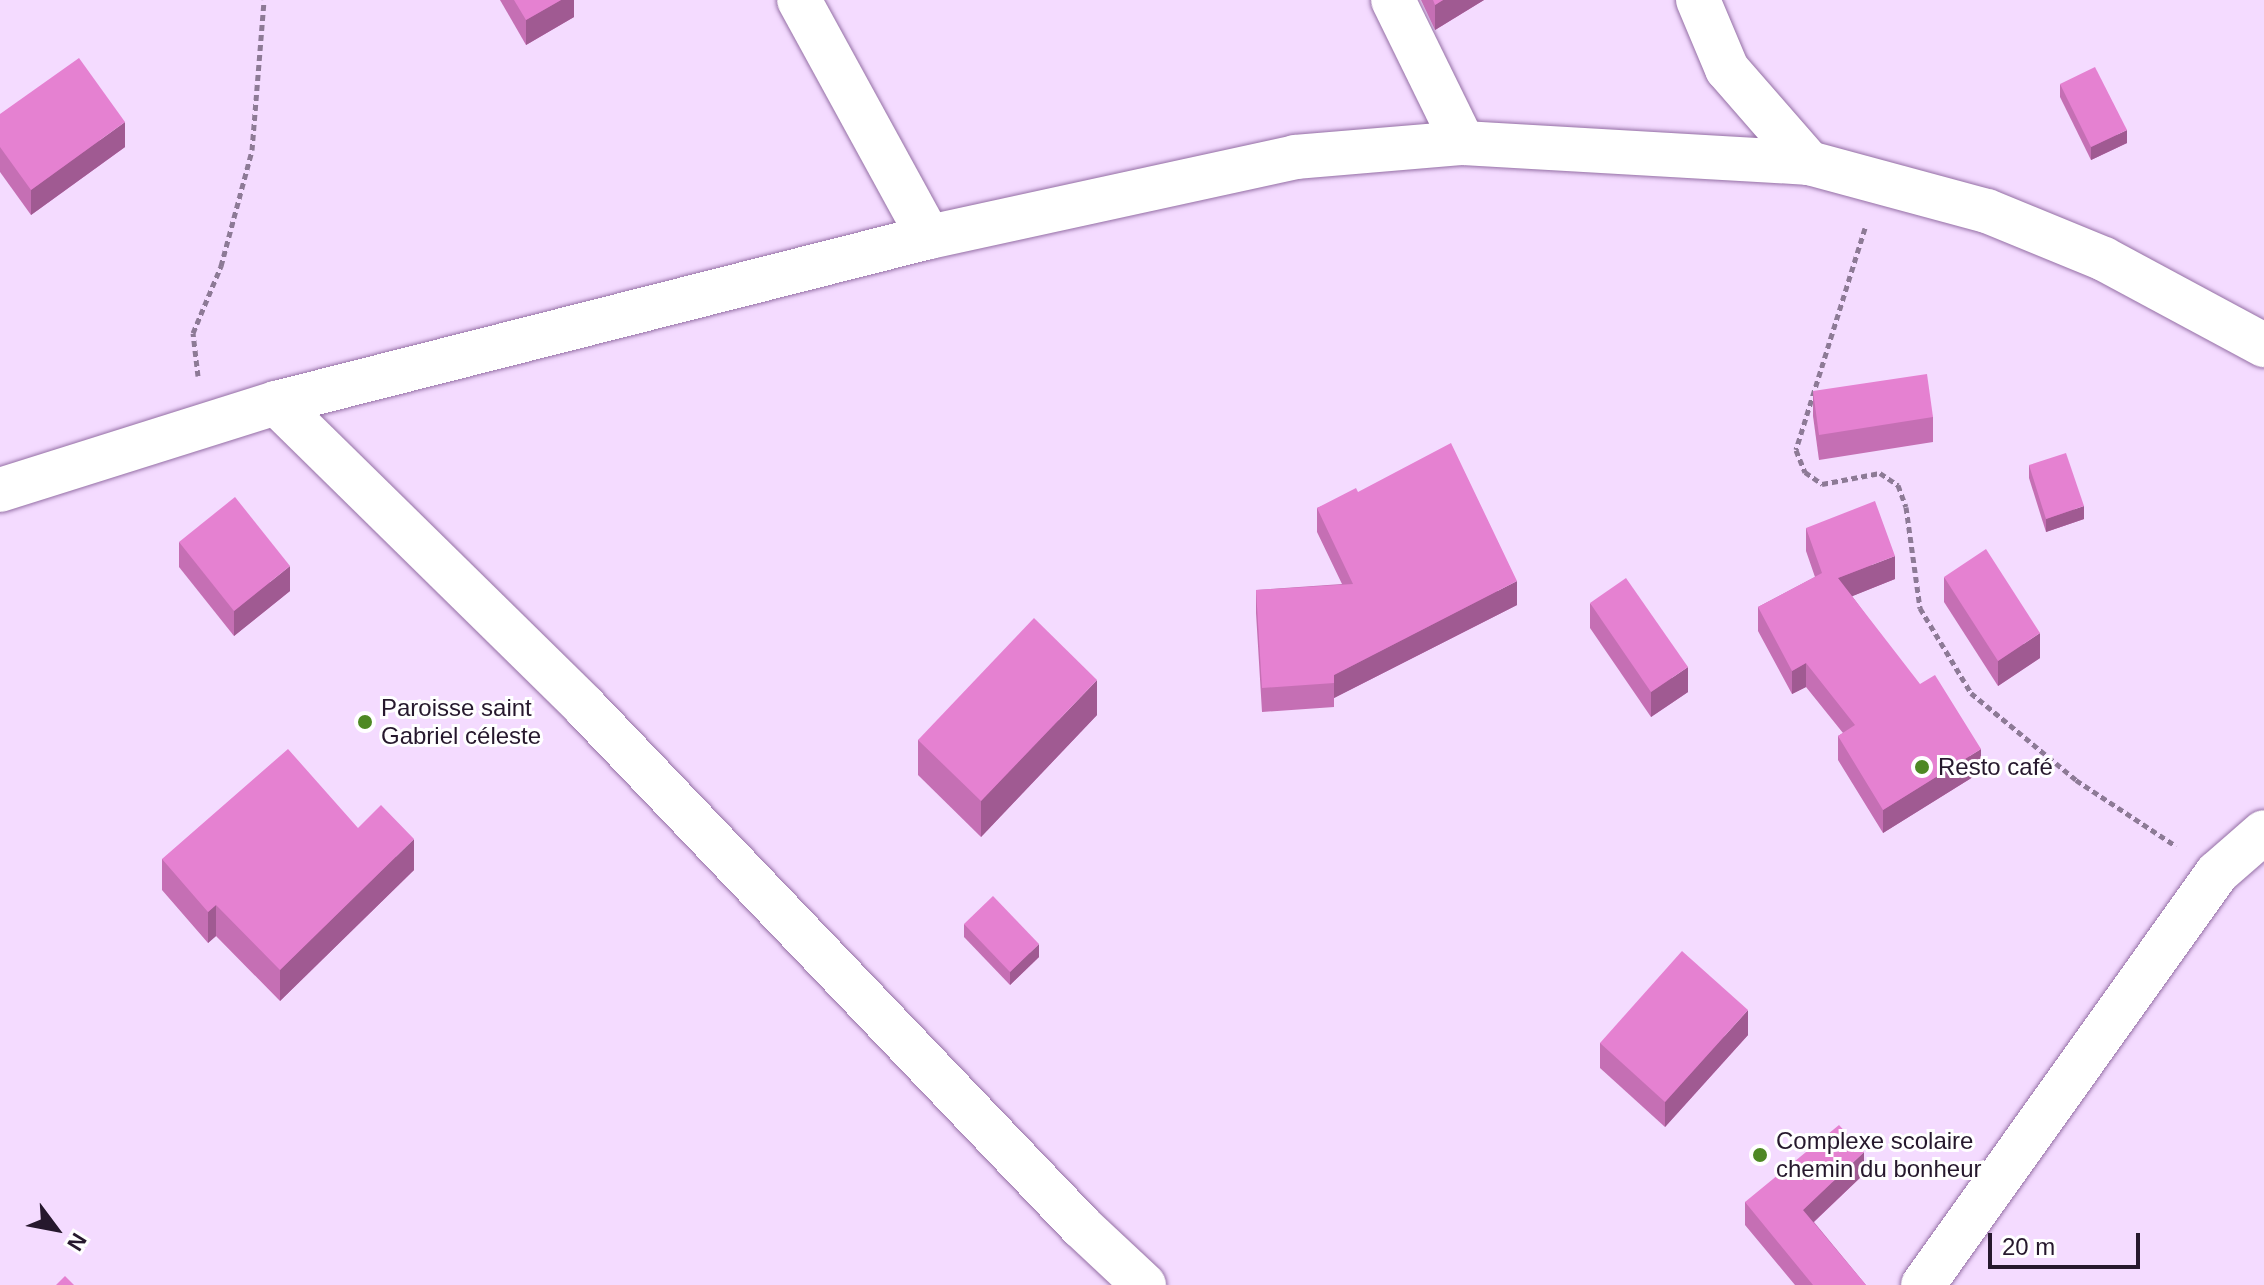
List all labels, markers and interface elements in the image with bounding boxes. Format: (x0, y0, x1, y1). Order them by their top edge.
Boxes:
place label: Paroisse saint Gabriel céleste (381, 694, 541, 750)
marker: Paroisse saint Gabriel céleste (356, 713, 374, 731)
place label: Resto café (1938, 753, 2053, 781)
marker: Resto café (1913, 758, 1931, 776)
place label: Complexe scolaire chemin du bonheur (1776, 1127, 1981, 1183)
marker: Complexe scolaire chemin du bonheur (1751, 1146, 1769, 1164)
north arrow (16, 1189, 96, 1269)
scale bar (1992, 1217, 2144, 1267)
text: N (62, 1229, 92, 1255)
text: 20 m (2002, 1233, 2055, 1260)

